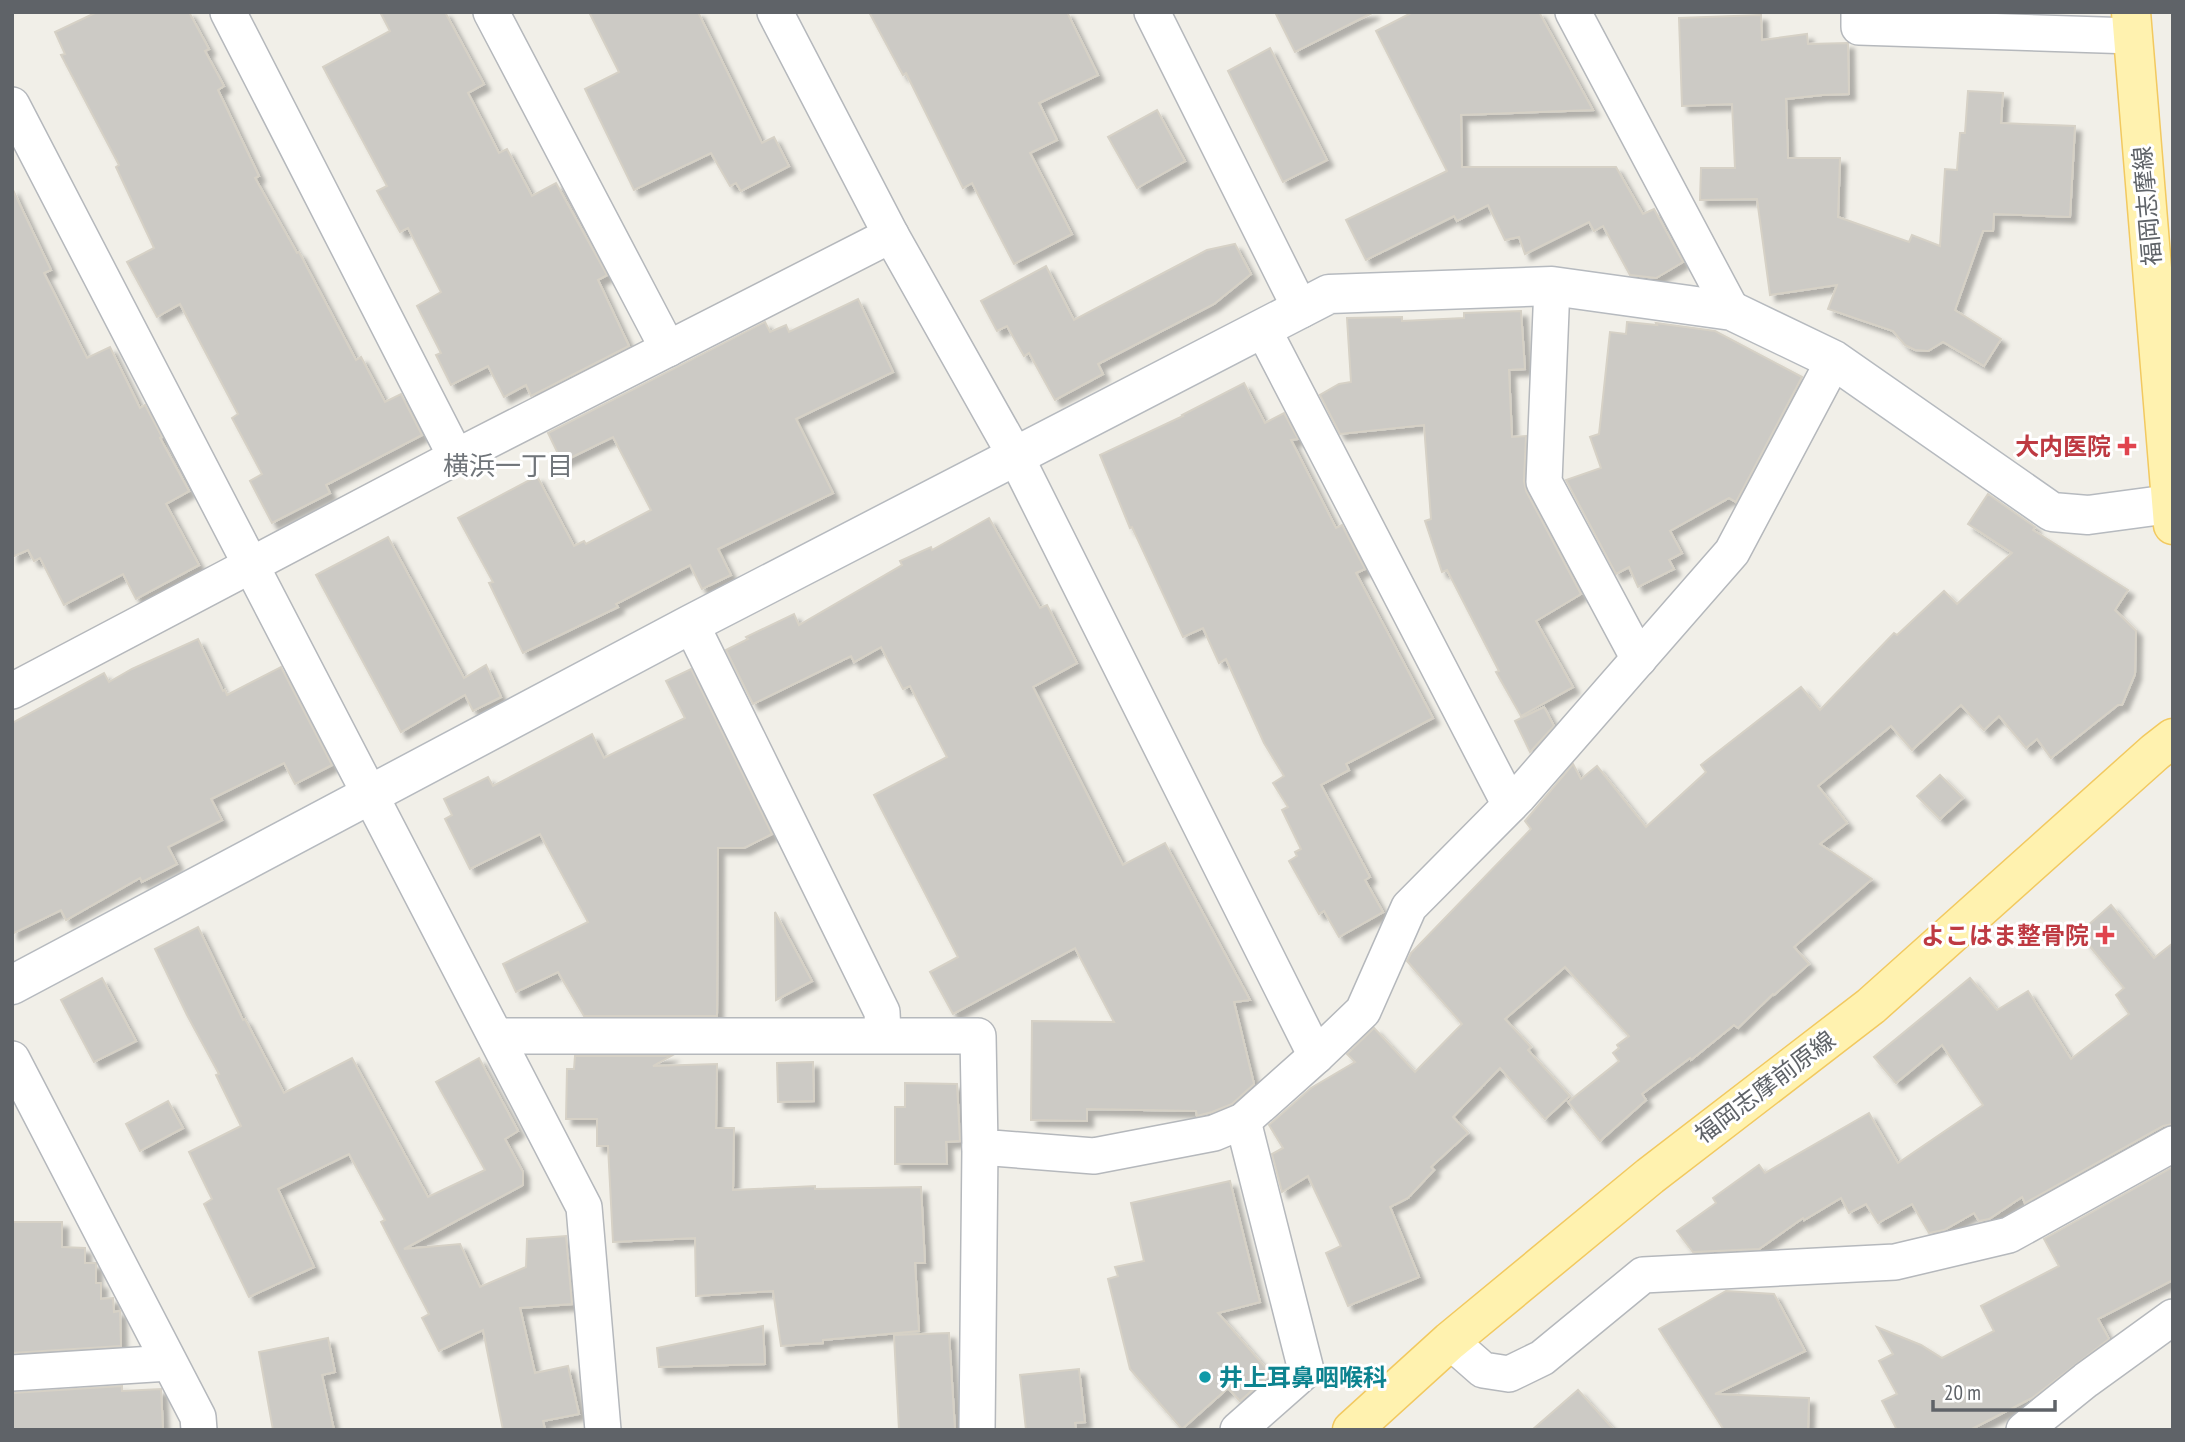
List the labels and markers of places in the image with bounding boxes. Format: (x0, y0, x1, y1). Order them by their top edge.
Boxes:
place label: 大内医院 (2015, 431, 2111, 462)
marker: 大内医院 (2117, 436, 2137, 456)
place label: よこはま整骨院 (1921, 920, 2089, 951)
marker: よこはま整骨院 (2095, 925, 2115, 945)
place label: 井上耳鼻咽喉科 (1219, 1362, 1387, 1393)
marker: 井上耳鼻咽喉科 (1197, 1369, 1213, 1385)

